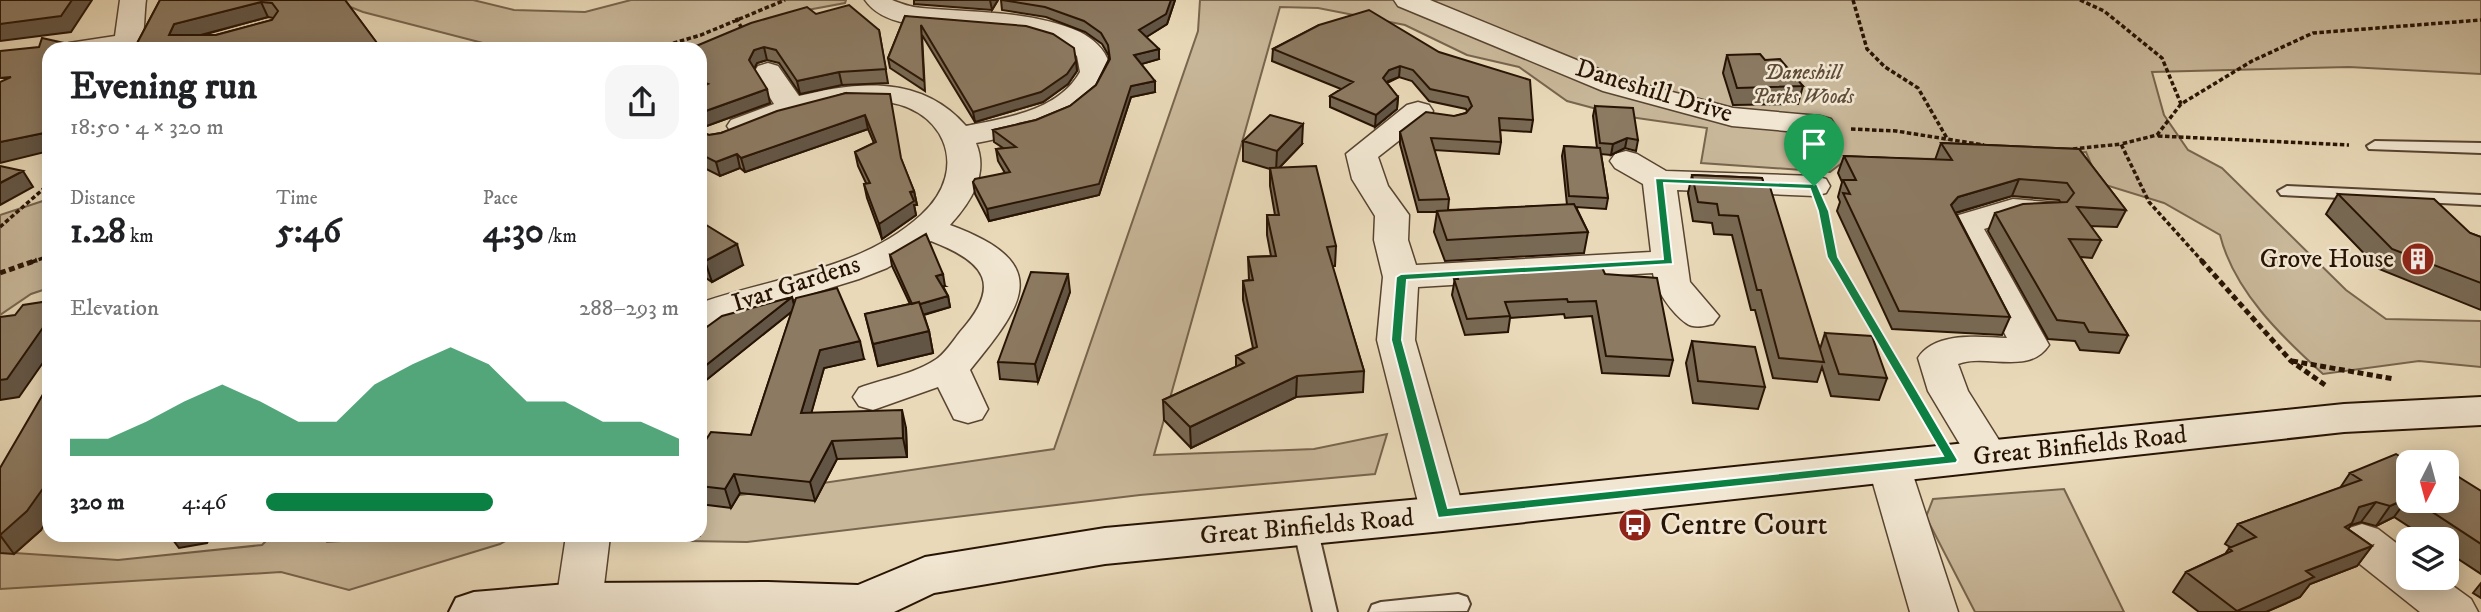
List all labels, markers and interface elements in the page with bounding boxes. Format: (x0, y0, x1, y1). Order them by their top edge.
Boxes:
street label: Daneshill Drive (1571, 51, 1737, 131)
park label: Daneshill Parks Woods (1752, 60, 1854, 110)
text: Evening run (70, 63, 257, 111)
button: share (605, 65, 679, 139)
text: 18:50 · 4 × 320 m (70, 113, 224, 142)
pin (1784, 114, 1844, 186)
icon: arrive (1795, 125, 1833, 163)
text: Distance (70, 187, 135, 210)
text: Time (276, 187, 318, 210)
text: Pace (483, 187, 518, 210)
text: 1.28 (70, 210, 126, 254)
text: 5:46 (276, 210, 341, 254)
text: 4:30 (483, 210, 544, 254)
text: km (126, 225, 154, 248)
text: /km (544, 225, 577, 248)
building icon: Grove House (2399, 240, 2437, 278)
place label: Grove House (2260, 243, 2394, 276)
street label: Ivar Gardens (728, 248, 864, 320)
text: Elevation (70, 294, 159, 323)
text: 288–293 m (579, 294, 679, 323)
street label: Great Binfields Road (1972, 418, 2188, 474)
north arrow (2396, 450, 2459, 513)
map controls (2396, 450, 2459, 590)
text: 320 m (70, 488, 124, 517)
text: 4:46 (182, 488, 226, 517)
street label: Great Binfields Road (1199, 501, 1415, 553)
place label: Centre Court (1660, 505, 1828, 545)
bus stop icon: Centre Court (1616, 506, 1654, 544)
button: layers (2396, 527, 2459, 590)

